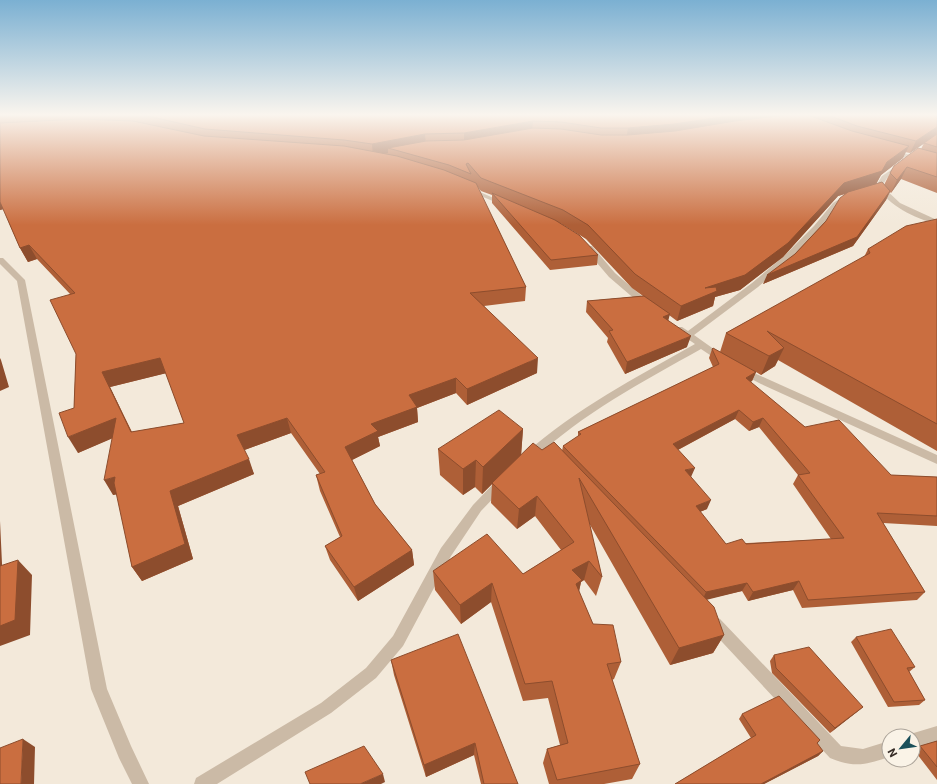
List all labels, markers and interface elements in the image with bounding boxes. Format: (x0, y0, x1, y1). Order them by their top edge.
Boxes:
north arrow (881, 728, 921, 768)
text: N (885, 746, 900, 759)

